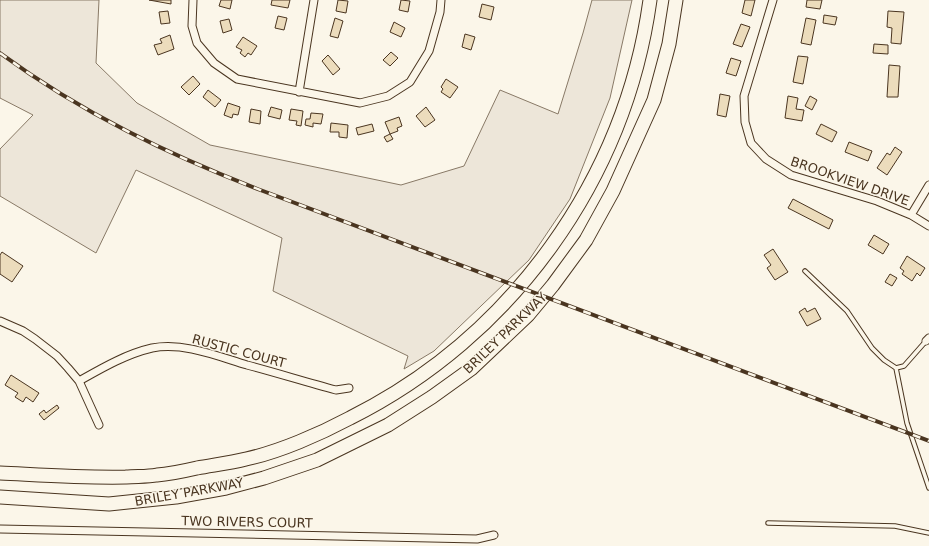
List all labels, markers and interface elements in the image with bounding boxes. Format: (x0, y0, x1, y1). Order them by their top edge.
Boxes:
street label: BROOKVIEW DRIVE (789, 154, 911, 208)
street label: BRILEY PARKWAY (460, 289, 550, 377)
street label: RUSTIC COURT (190, 331, 288, 371)
street label: BRILEY PARKWAY (133, 475, 245, 509)
street label: TWO RIVERS COURT (180, 513, 313, 531)

